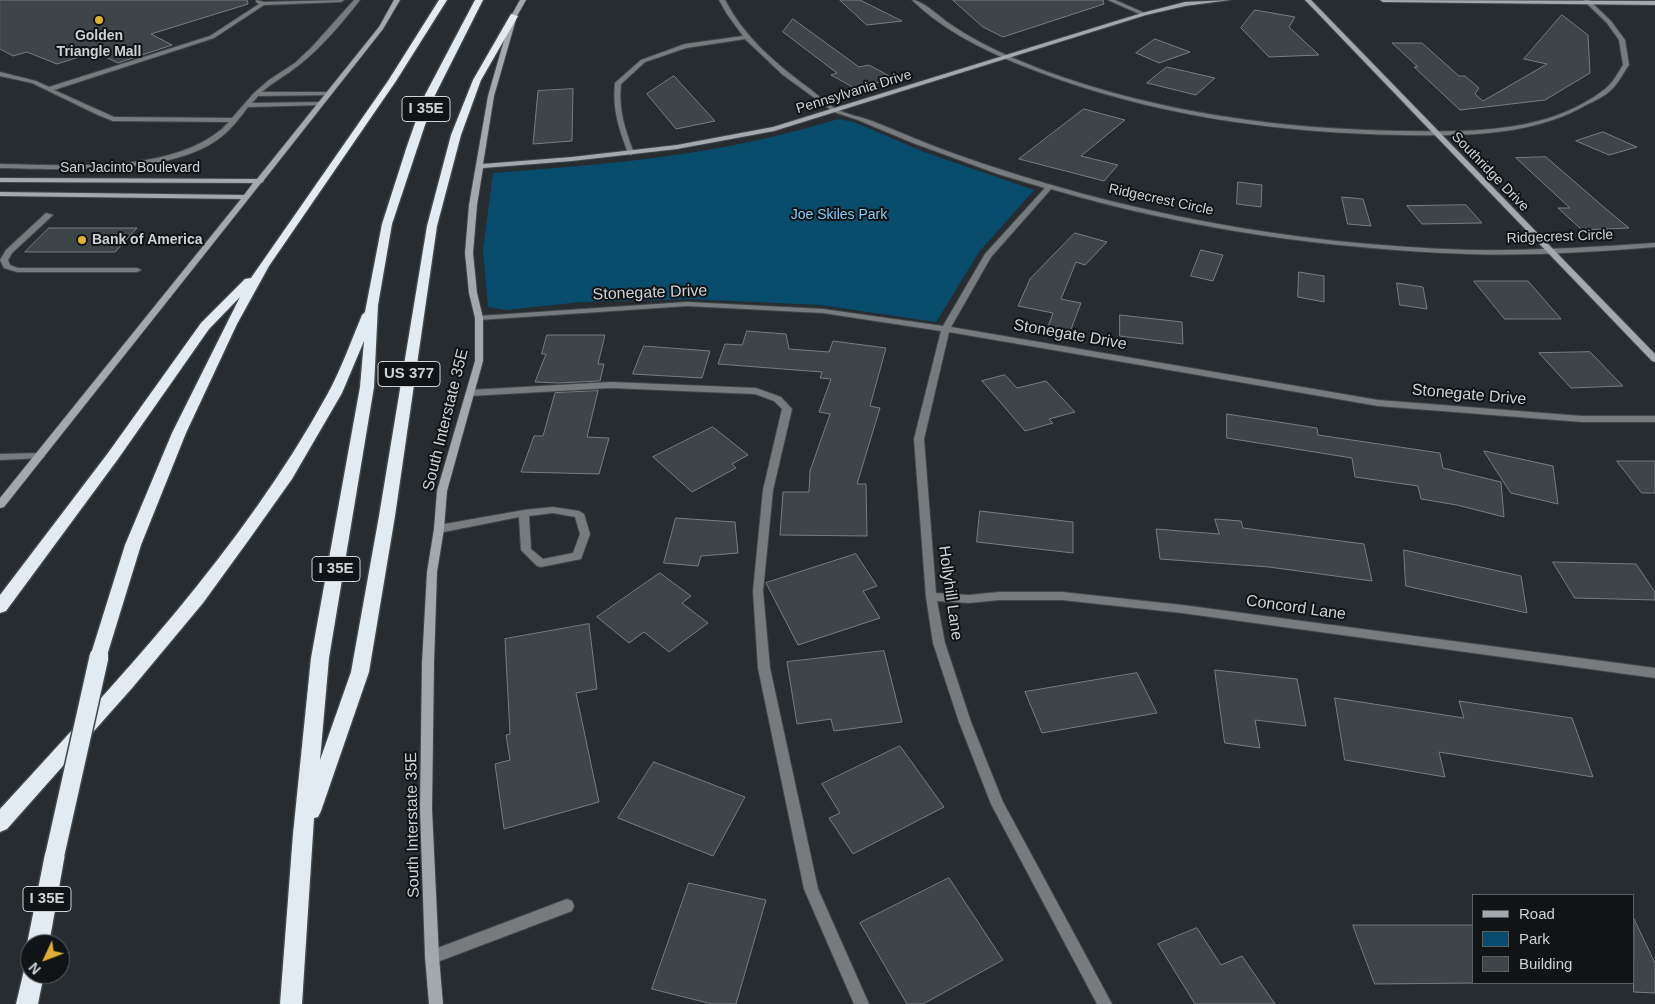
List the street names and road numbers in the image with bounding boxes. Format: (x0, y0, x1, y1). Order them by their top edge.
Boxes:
street label: Pennsylvania Drive (794, 66, 914, 118)
road number: I 35E (402, 96, 450, 122)
street label: Southridge Drive (1448, 129, 1532, 215)
street label: San Jacinto Boulevard (60, 160, 200, 176)
street label: Ridgecrest Circle (1107, 181, 1215, 219)
street label: Ridgecrest Circle (1506, 227, 1614, 247)
street label: Stonegate Drive (592, 281, 708, 305)
street label: Stonegate Drive (1012, 316, 1128, 354)
street label: South Interstate 35E (419, 347, 473, 493)
road number: US 377 (378, 362, 440, 386)
street label: Stonegate Drive (1411, 380, 1527, 410)
street label: Hollyhill Lane (934, 545, 966, 641)
road number: I 35E (312, 556, 360, 582)
street label: Concord Lane (1245, 591, 1347, 625)
street label: South Interstate 35E (402, 752, 424, 898)
road number: I 35E (23, 886, 71, 912)

